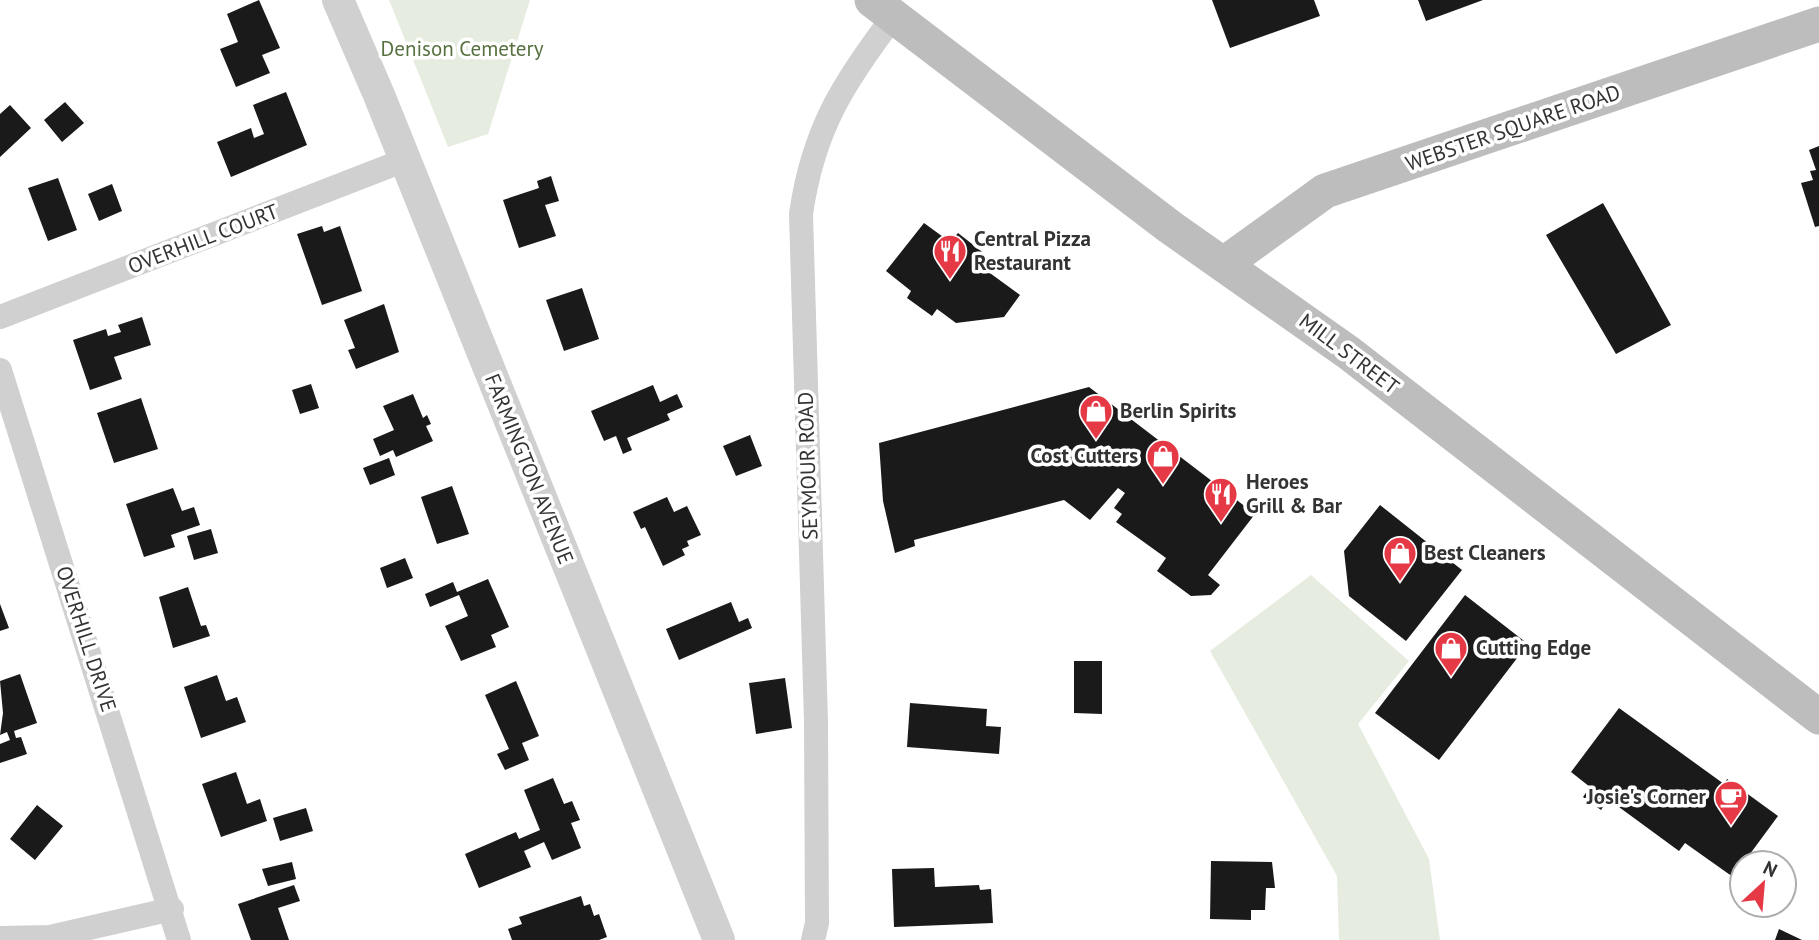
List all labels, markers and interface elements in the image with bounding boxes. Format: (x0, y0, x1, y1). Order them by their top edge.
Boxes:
park label: Denison Cemetery (381, 35, 544, 62)
street label: WEBSTER SQUARE ROAD (1402, 78, 1624, 177)
street label: OVERHILL COURT (124, 197, 282, 280)
place label: Central Pizza Restaurant (974, 225, 1091, 276)
restaurant icon: Central Pizza Restaurant (931, 232, 969, 281)
street label: MILL STREET (1294, 307, 1405, 400)
street label: FARMINGTON AVENUE (479, 370, 580, 568)
street label: SEYMOUR ROAD (791, 391, 824, 541)
shop icon: Berlin Spirits (1077, 392, 1115, 441)
place label: Berlin Spirits (1120, 397, 1236, 424)
shop icon: Cost Cutters (1144, 437, 1182, 486)
place label: Cost Cutters (1030, 442, 1138, 469)
place label: Heroes Grill & Bar (1246, 468, 1343, 519)
restaurant icon: Heroes Grill & Bar (1202, 475, 1240, 524)
shop icon: Best Cleaners (1381, 534, 1419, 583)
place label: Best Cleaners (1424, 539, 1546, 566)
street label: OVERHILL DRIVE (50, 563, 123, 715)
shop icon: Cutting Edge (1432, 629, 1470, 678)
place label: Cutting Edge (1476, 634, 1591, 661)
cafe icon: Josie's Corner (1712, 778, 1750, 827)
place label: Josie's Corner (1586, 783, 1707, 810)
north arrow (1728, 849, 1798, 919)
text: N (1760, 855, 1781, 882)

